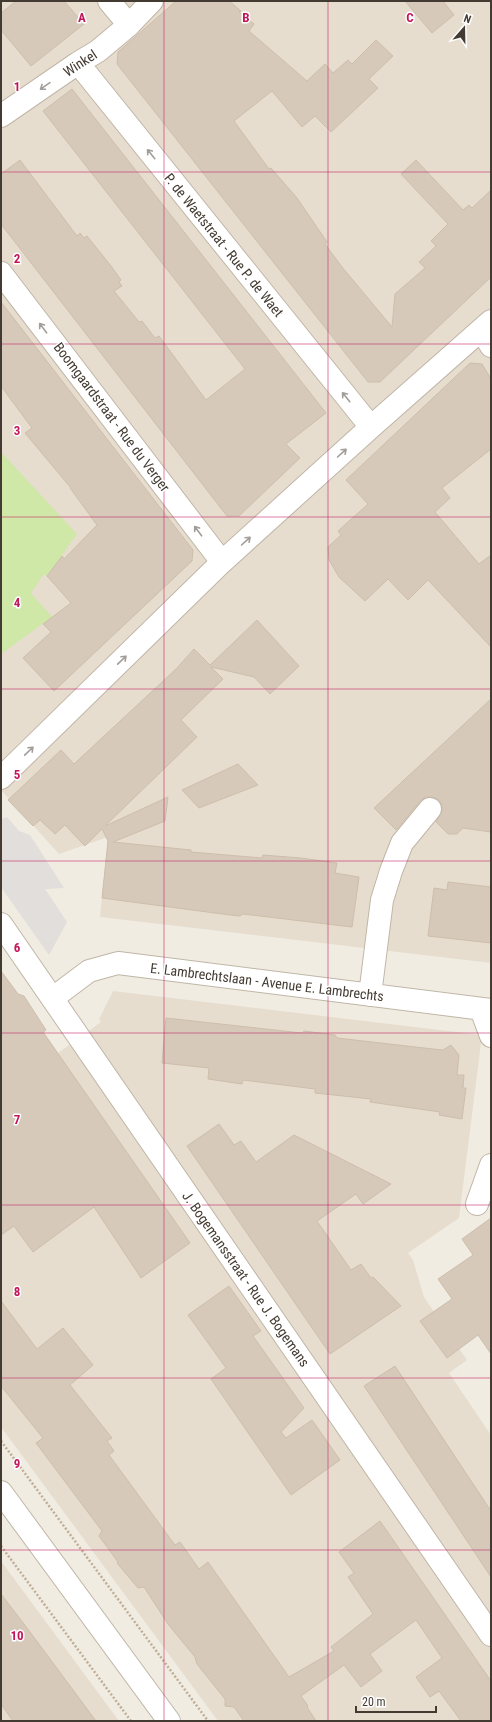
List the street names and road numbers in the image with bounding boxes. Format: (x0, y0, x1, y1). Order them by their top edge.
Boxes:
street label: Winkel (60, 46, 100, 80)
street label: P. de Waetstraat - Rue P. de Waet (161, 170, 287, 320)
street label: Boomgaardstraat - Rue du Verger (51, 339, 173, 495)
street label: E. Lambrechtslaan - Avenue E. Lambrechts (149, 960, 385, 1004)
street label: J. Bogemansstraat - Rue J. Bogemans (179, 1188, 313, 1370)

